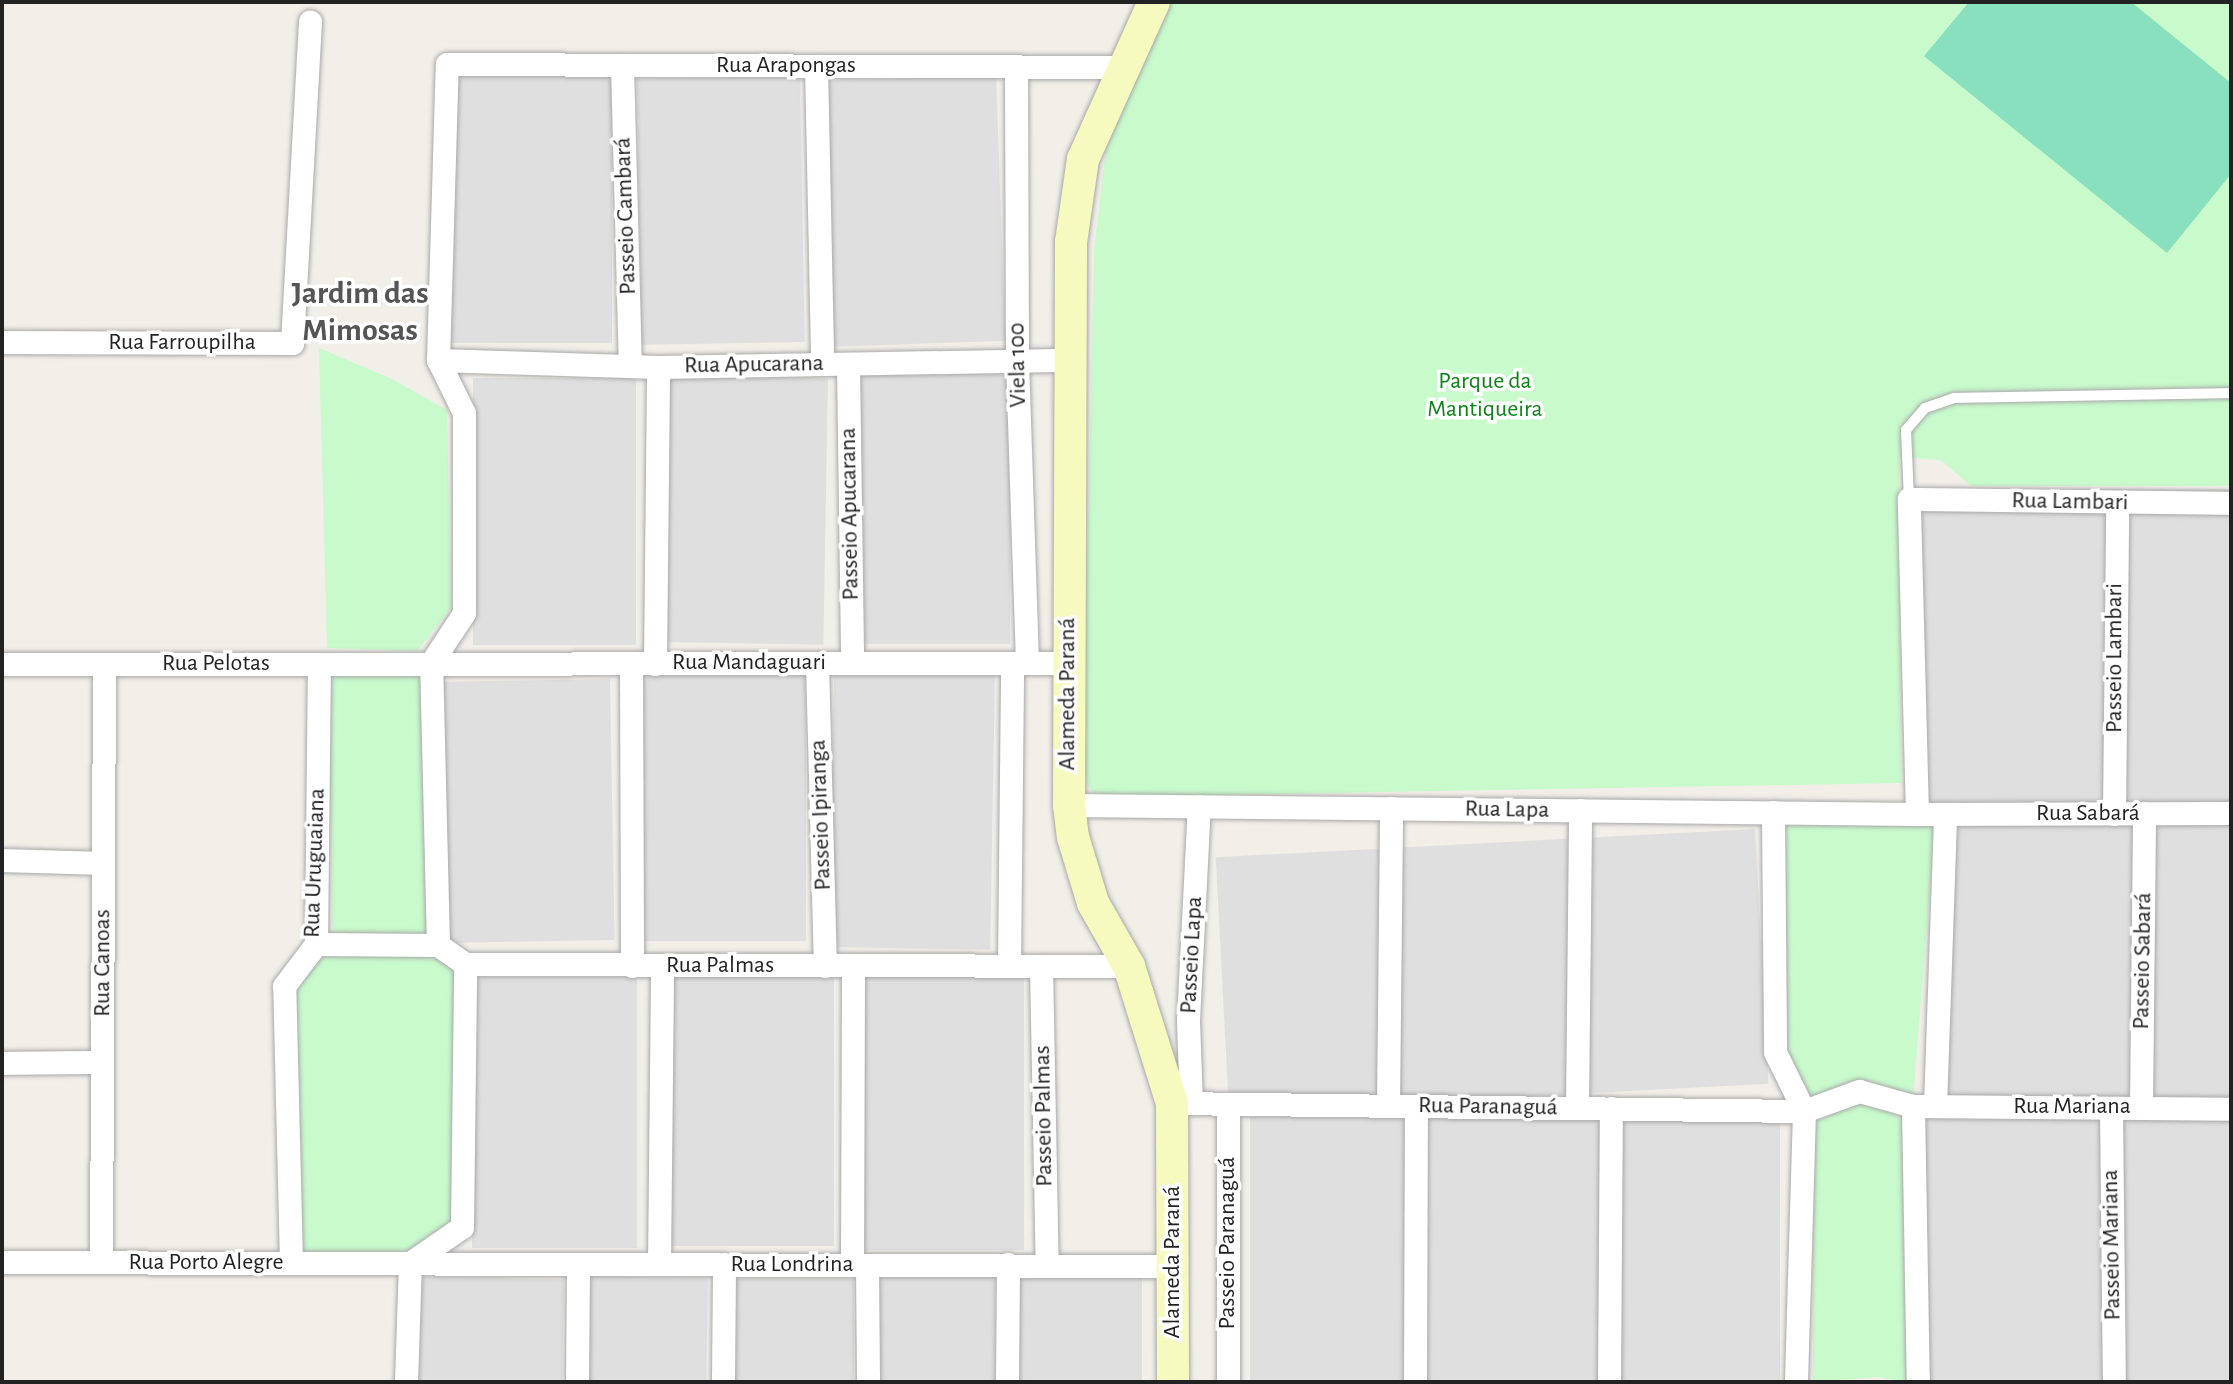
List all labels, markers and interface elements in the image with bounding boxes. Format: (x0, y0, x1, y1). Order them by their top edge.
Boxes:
street label: Rua Arapongas (716, 52, 856, 80)
street label: Passeio Cambará (609, 137, 643, 295)
district label: Jardim das Mimosas (292, 275, 428, 350)
street label: Viela 100 (1003, 322, 1033, 408)
street label: Rua Farroupilha (108, 329, 256, 357)
street label: Rua Apucarana (684, 349, 824, 381)
park label: Parque da Mantiqueira (1427, 368, 1543, 424)
street label: Passeio Apucarana (834, 427, 866, 601)
street label: Rua Lambari (2011, 487, 2129, 517)
street label: Passeio Lambari (2101, 583, 2129, 733)
street label: Alameda Paraná (1054, 618, 1082, 770)
street label: Rua Mandaguari (672, 649, 826, 677)
street label: Rua Pelotas (162, 650, 270, 678)
street label: Passeio Ipiranga (804, 739, 838, 891)
street label: Rua Uruguaiana (298, 788, 332, 938)
street label: Rua Lapa (1465, 795, 1549, 825)
street label: Rua Sabará (2036, 800, 2140, 828)
street label: Passeio Sabará (2127, 892, 2159, 1030)
street label: Passeio Lapa (1175, 895, 1209, 1015)
street label: Rua Canoas (89, 909, 117, 1017)
street label: Rua Palmas (666, 952, 774, 980)
street label: Passeio Palmas (1028, 1045, 1060, 1187)
street label: Rua Paranaguá (1418, 1091, 1558, 1123)
street label: Rua Mariana (2013, 1093, 2131, 1121)
street label: Passeio Paranaguá (1214, 1157, 1242, 1329)
street label: Passeio Mariana (2096, 1169, 2128, 1321)
street label: Alameda Paraná (1159, 1186, 1187, 1338)
street label: Rua Porto Alegre (128, 1249, 284, 1277)
street label: Rua Londrina (730, 1251, 854, 1279)

